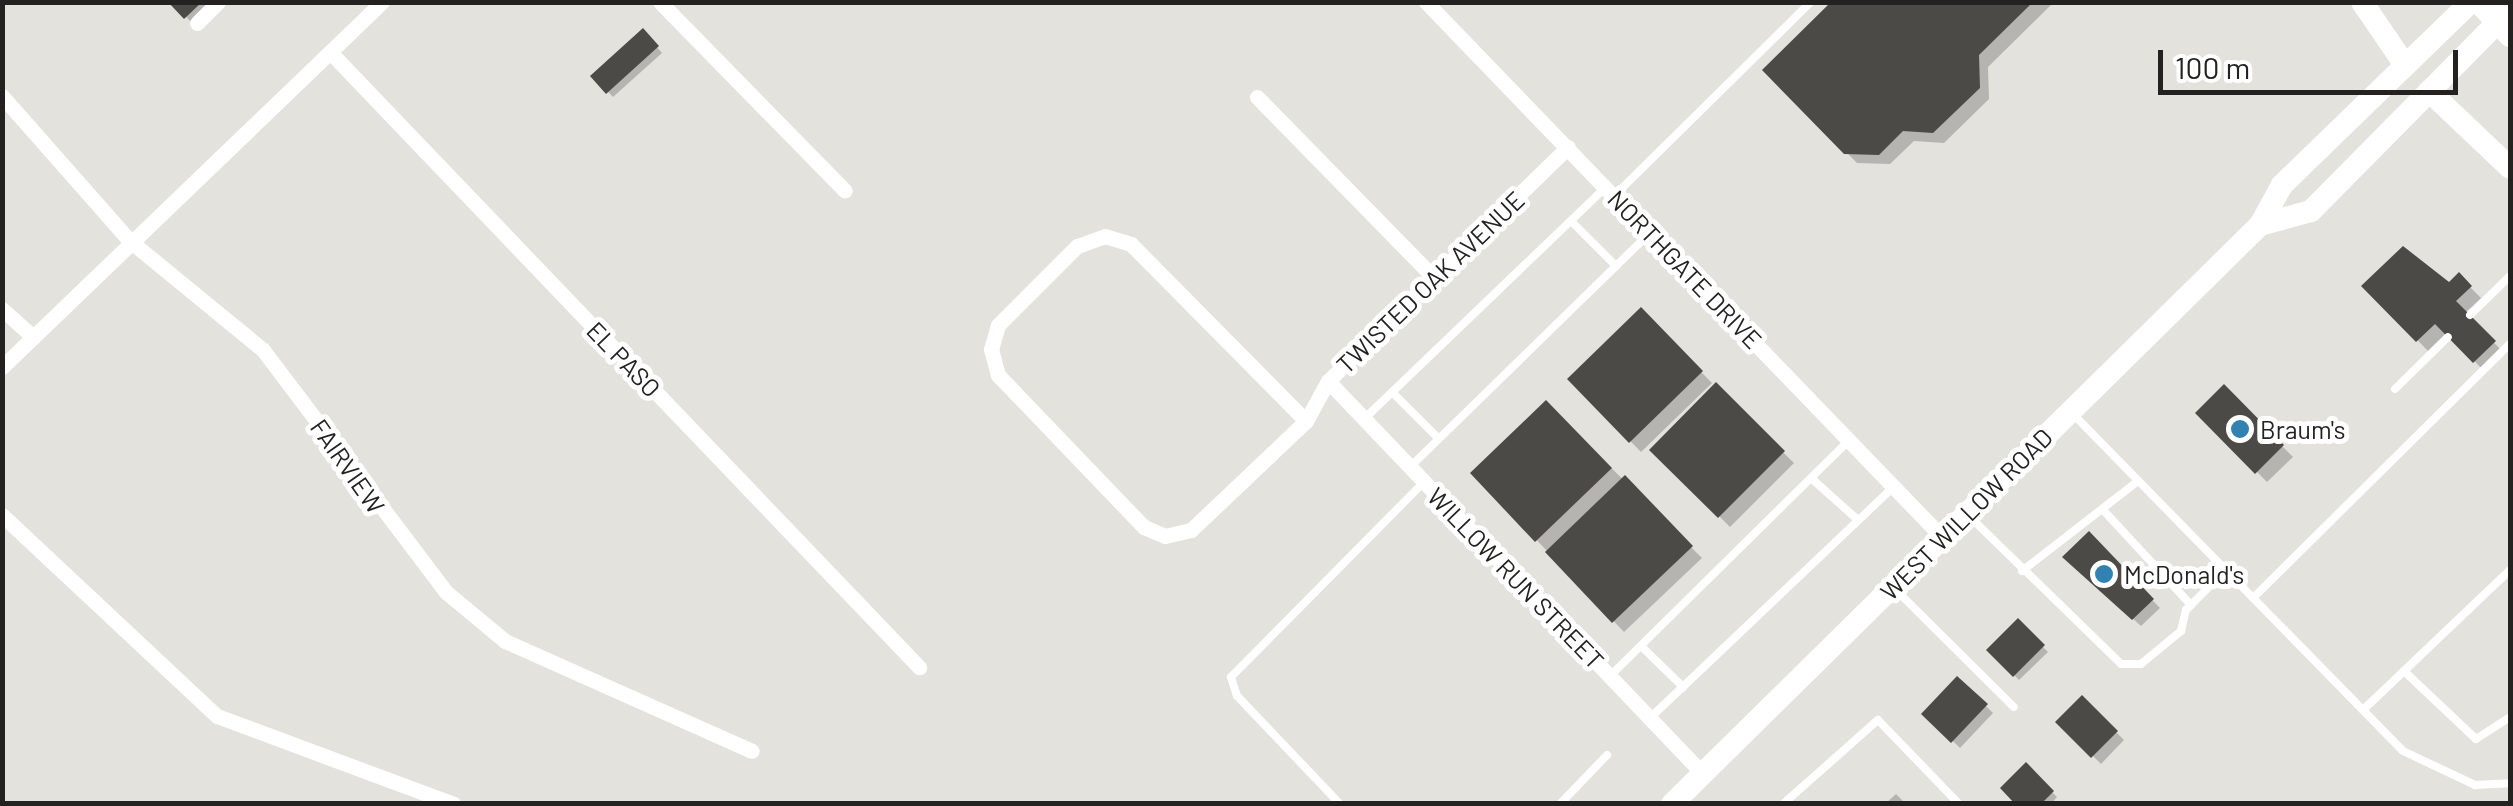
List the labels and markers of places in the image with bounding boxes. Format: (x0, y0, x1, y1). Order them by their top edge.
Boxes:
place label: Braum's (2260, 414, 2345, 444)
marker: Braum's (2229, 418, 2251, 440)
place label: McDonald's (2124, 559, 2244, 589)
marker: McDonald's (2093, 563, 2115, 585)

